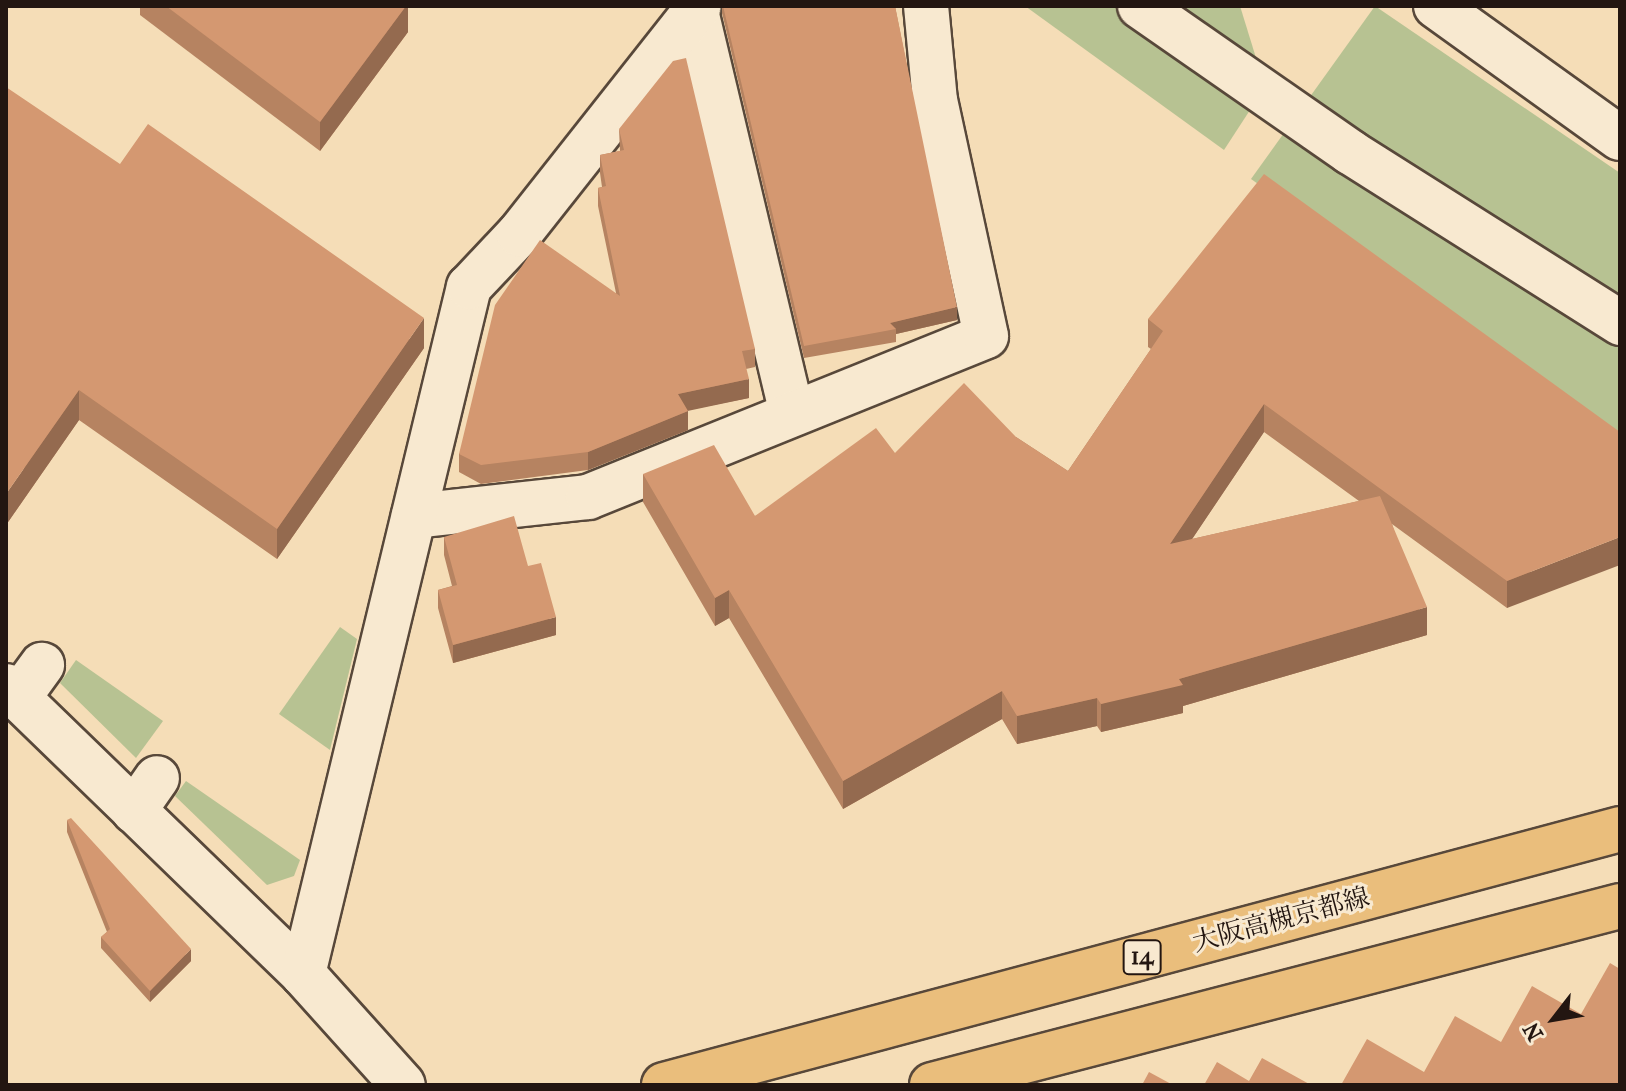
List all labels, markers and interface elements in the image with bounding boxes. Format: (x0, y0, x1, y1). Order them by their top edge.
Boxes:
street label: 大阪高槻京都線 (1189, 881, 1373, 959)
road number: 14 (1122, 937, 1162, 977)
north arrow (1514, 979, 1594, 1059)
text: N (1518, 1018, 1549, 1045)

